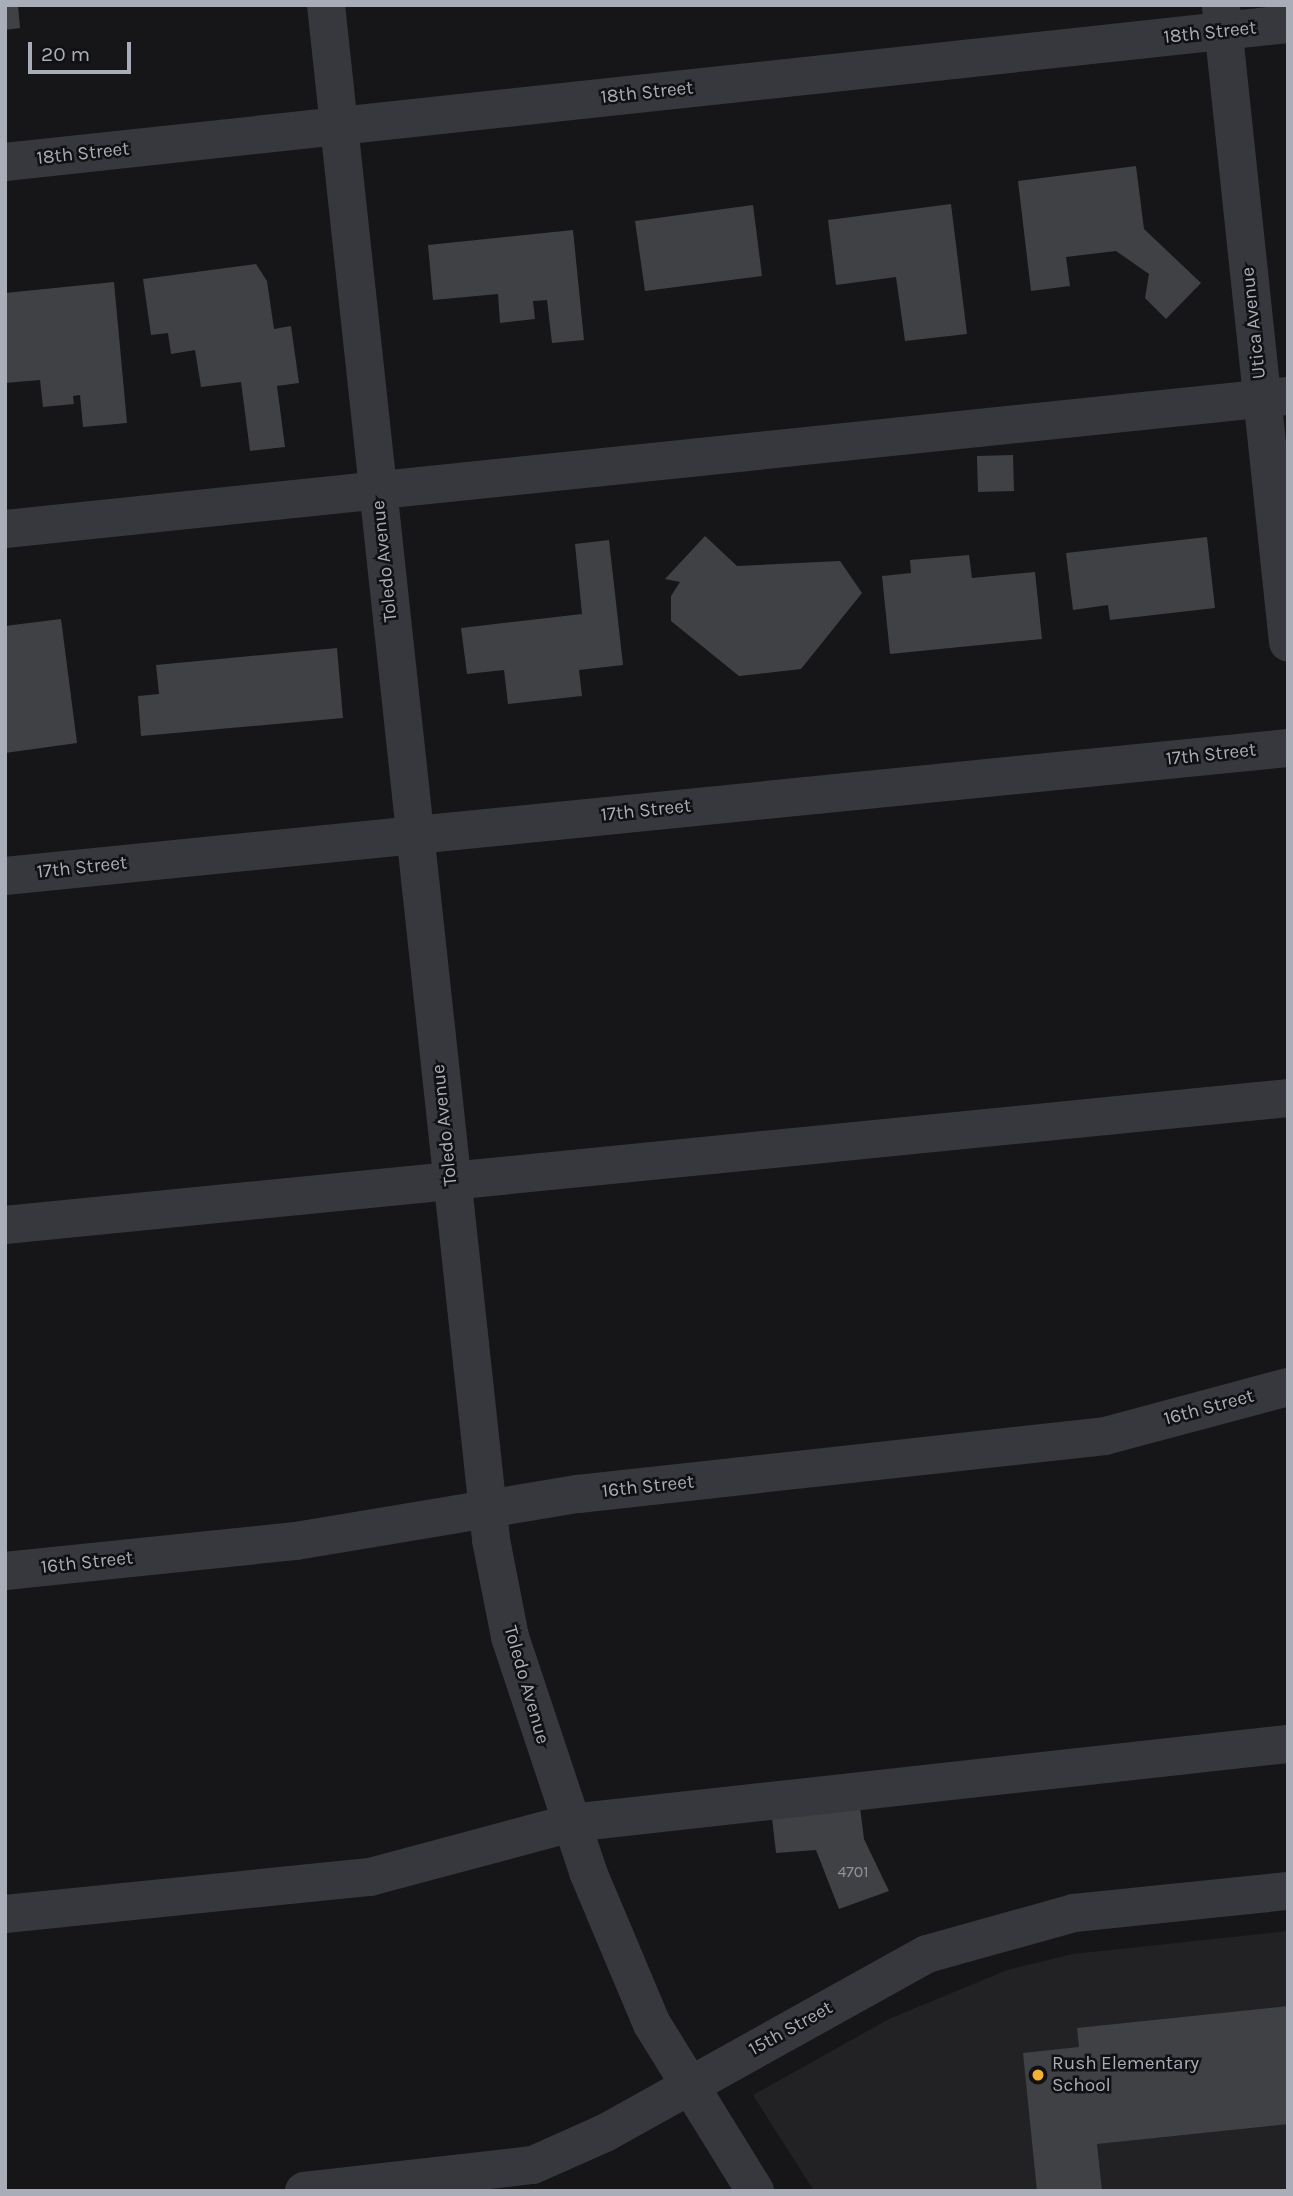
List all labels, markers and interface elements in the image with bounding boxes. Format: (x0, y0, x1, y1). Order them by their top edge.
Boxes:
street label: 18th Street (1162, 17, 1258, 49)
scale bar (32, 28, 135, 72)
text: 20 m (41, 42, 90, 66)
street label: 18th Street (599, 77, 695, 109)
street label: 18th Street (35, 138, 131, 170)
street label: Utica Avenue (1237, 266, 1271, 380)
street label: Toledo Avenue (367, 499, 403, 623)
street label: 17th Street (1165, 739, 1257, 771)
street label: 17th Street (600, 795, 692, 827)
street label: 17th Street (36, 852, 128, 884)
street label: Toledo Avenue (427, 1063, 463, 1187)
street label: 16th Street (1161, 1385, 1257, 1431)
street label: 16th Street (601, 1471, 695, 1503)
street label: 16th Street (40, 1547, 134, 1579)
street label: Toledo Avenue (498, 1623, 554, 1747)
house number: 4701 (837, 1862, 869, 1882)
street label: 15th Street (745, 1997, 837, 2061)
place label: Rush Elementary School (1052, 2053, 1199, 2097)
marker: Rush Elementary School (1030, 2067, 1046, 2083)

